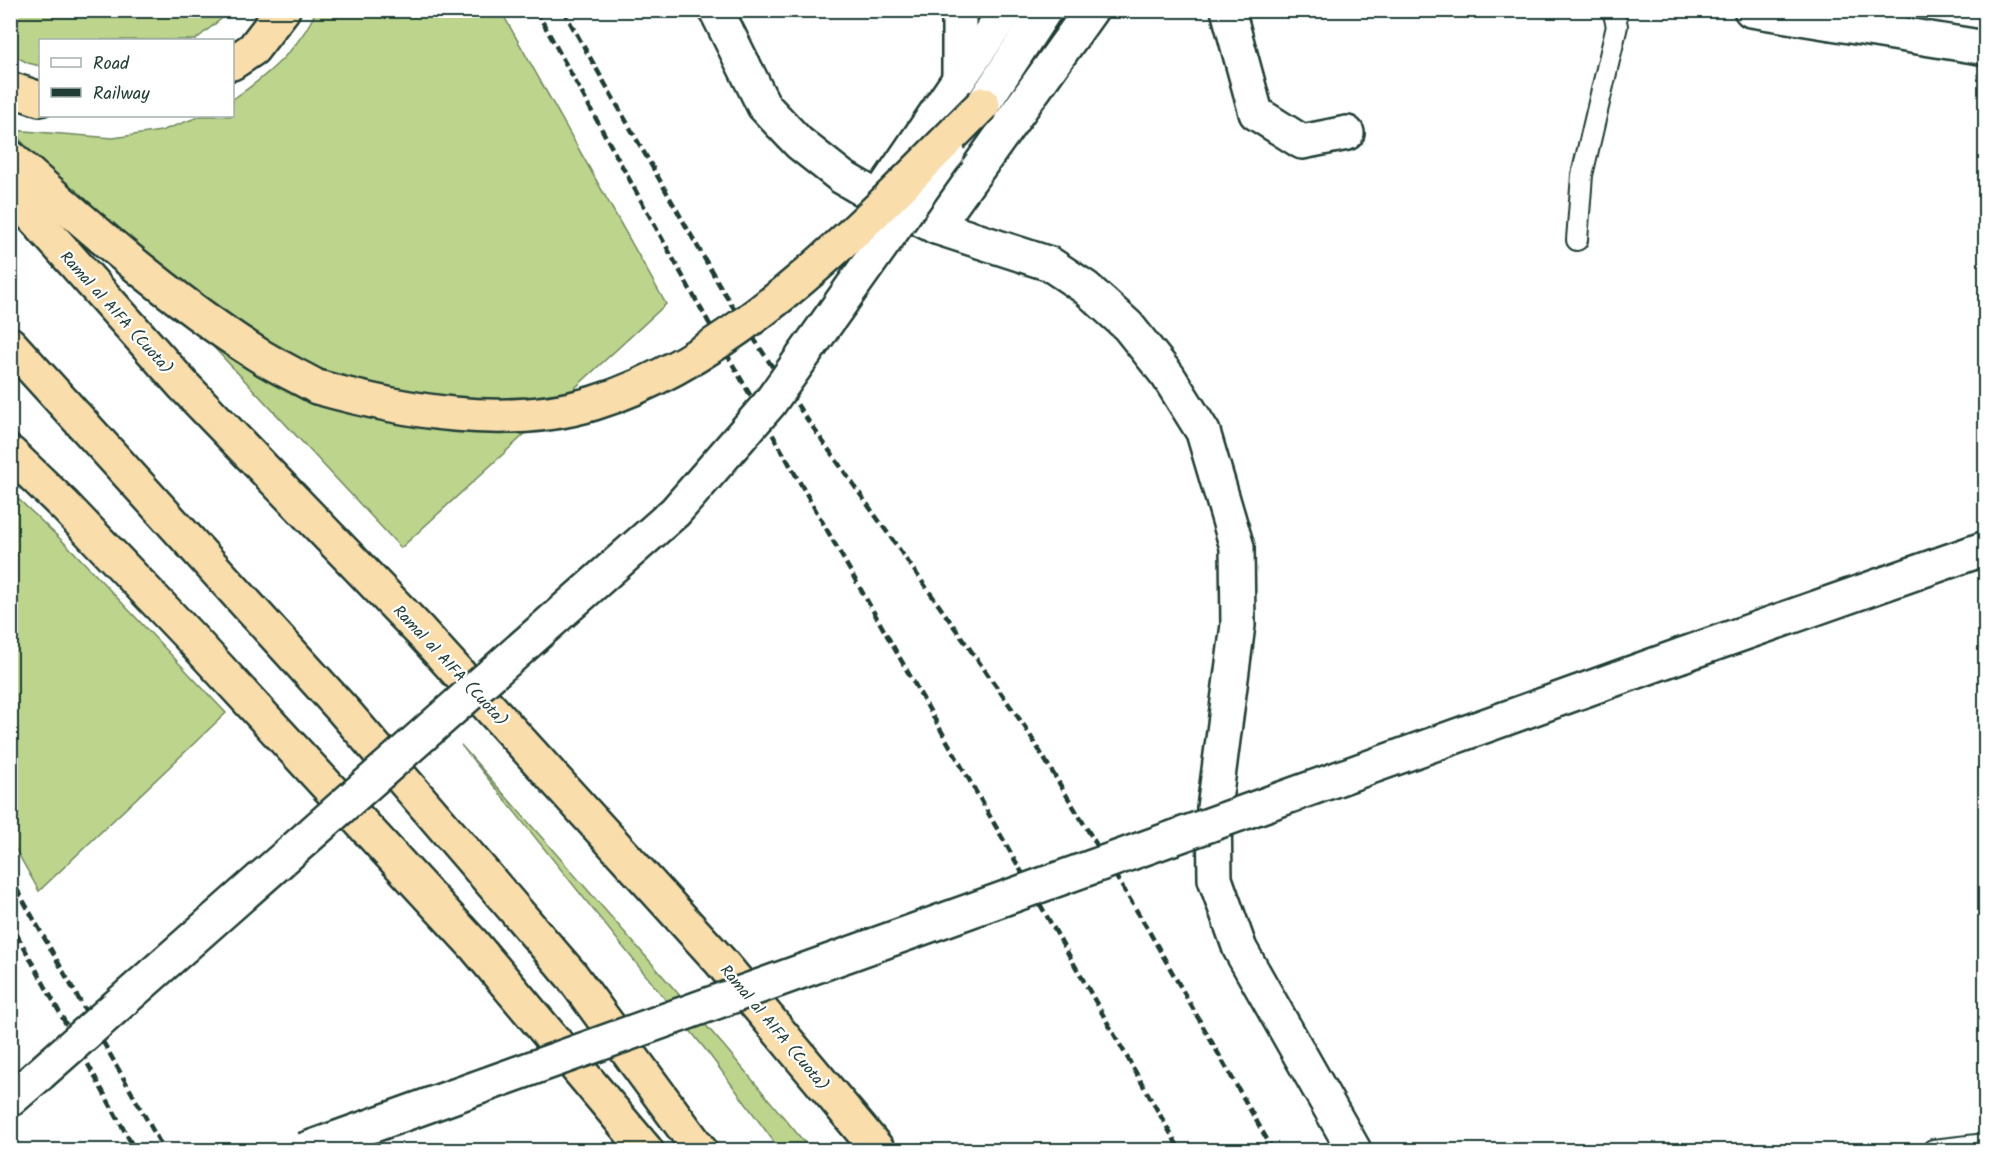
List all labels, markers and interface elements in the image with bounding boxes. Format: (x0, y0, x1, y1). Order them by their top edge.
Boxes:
legend (39, 39, 234, 117)
text: Road (93, 50, 130, 79)
text: Railway (93, 80, 150, 109)
street label: Ramal al AIFA (Cuota) (54, 246, 178, 380)
street label: Ramal al AIFA (Cuota) (387, 600, 513, 733)
street label: Ramal al AIFA (Cuota) (713, 959, 834, 1097)

